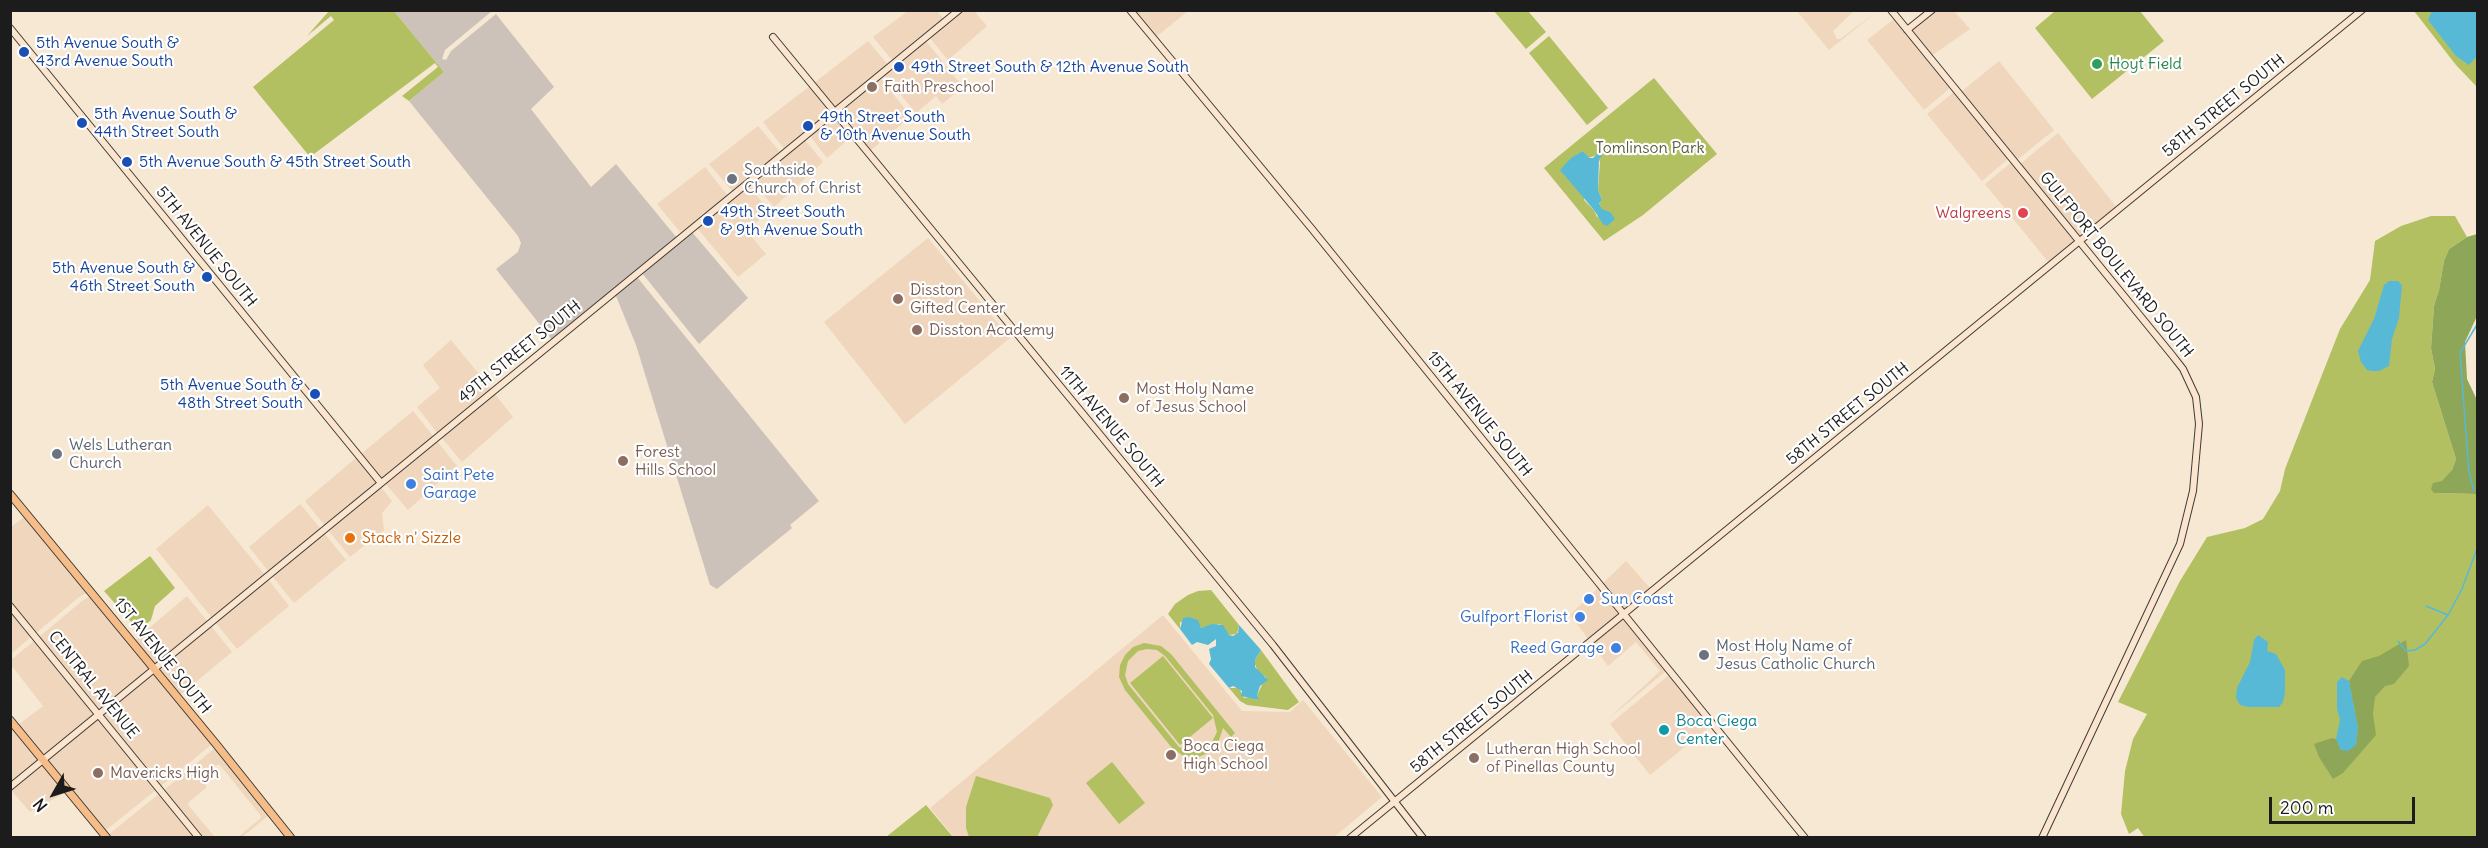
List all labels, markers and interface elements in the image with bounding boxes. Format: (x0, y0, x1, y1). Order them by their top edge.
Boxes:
place label: 5th Avenue South & 43rd Avenue South (36, 33, 179, 71)
marker: 5th Avenue South & 43rd Avenue South (17, 45, 31, 59)
street label: 58TH STREET SOUTH (2159, 51, 2289, 161)
place label: Hoyt Field (2109, 54, 2182, 74)
place label: 49th Street South & 12th Avenue South (911, 57, 1189, 77)
marker: Hoyt Field (2090, 57, 2104, 71)
marker: 49th Street South & 12th Avenue South (892, 60, 906, 74)
place label: Faith Preschool (884, 77, 994, 97)
marker: Faith Preschool (865, 80, 879, 94)
place label: 5th Avenue South & 44th Street South (94, 104, 237, 142)
place label: 49th Street South & 10th Avenue South (820, 107, 971, 145)
marker: 5th Avenue South & 44th Street South (75, 116, 89, 130)
marker: 49th Street South & 10th Avenue South (801, 119, 815, 133)
park label: Tomlinson Park (1595, 138, 1705, 158)
place label: 5th Avenue South & 45th Street South (139, 152, 411, 172)
marker: 5th Avenue South & 45th Street South (120, 155, 134, 169)
place label: Southside Church of Christ (744, 160, 861, 198)
street label: GULFPORT BOULEVARD SOUTH (2035, 168, 2197, 362)
marker: Southside Church of Christ (725, 172, 739, 186)
street label: 5TH AVENUE SOUTH (152, 183, 260, 311)
place label: 49th Street South & 9th Avenue South (720, 202, 863, 240)
place label: Walgreens (1935, 203, 2011, 223)
marker: Walgreens (2016, 206, 2030, 220)
marker: 49th Street South & 9th Avenue South (701, 214, 715, 228)
place label: 5th Avenue South & 46th Street South (52, 258, 195, 296)
marker: 5th Avenue South & 46th Street South (200, 270, 214, 284)
place label: Disston Gifted Center (910, 280, 1006, 318)
marker: Disston Gifted Center (891, 292, 905, 306)
street label: 49TH STREET SOUTH (455, 297, 585, 407)
place label: Disston Academy (929, 320, 1054, 340)
marker: Disston Academy (910, 323, 924, 337)
street label: 15TH AVENUE SOUTH (1423, 347, 1535, 481)
street label: 58TH STREET SOUTH (1783, 359, 1913, 469)
street label: 11TH AVENUE SOUTH (1055, 362, 1167, 492)
place label: 5th Avenue South & 48th Street South (160, 375, 303, 413)
place label: Most Holy Name of Jesus School (1136, 379, 1254, 417)
marker: 5th Avenue South & 48th Street South (308, 387, 322, 401)
marker: Most Holy Name of Jesus School (1117, 391, 1131, 405)
place label: Wels Lutheran Church (69, 435, 172, 473)
place label: Forest Hills School (635, 442, 716, 480)
marker: Wels Lutheran Church (50, 447, 64, 461)
marker: Forest Hills School (616, 454, 630, 468)
place label: Saint Pete Garage (423, 465, 494, 503)
marker: Saint Pete Garage (404, 477, 418, 491)
place label: Stack n' Sizzle (362, 528, 461, 548)
marker: Stack n' Sizzle (343, 531, 357, 545)
place label: Sun Coast (1601, 589, 1673, 609)
marker: Sun Coast (1582, 592, 1596, 606)
street label: 1ST AVENUE SOUTH (109, 594, 215, 718)
place label: Gulfport Florist (1460, 607, 1568, 627)
marker: Gulfport Florist (1573, 610, 1587, 624)
street label: CENTRAL AVENUE (44, 627, 142, 743)
place label: Most Holy Name of Jesus Catholic Church (1716, 636, 1876, 674)
place label: Reed Garage (1510, 638, 1604, 658)
marker: Reed Garage (1609, 641, 1623, 655)
marker: Most Holy Name of Jesus Catholic Church (1697, 648, 1711, 662)
street label: 58TH STREET SOUTH (1407, 667, 1537, 777)
place label: Boca Ciega Center (1676, 711, 1757, 749)
marker: Boca Ciega Center (1657, 723, 1671, 737)
place label: Boca Ciega High School (1183, 736, 1268, 774)
place label: Lutheran High School of Pinellas County (1486, 739, 1641, 777)
marker: Boca Ciega High School (1164, 748, 1178, 762)
marker: Lutheran High School of Pinellas County (1467, 751, 1481, 765)
place label: Mavericks High (110, 763, 219, 783)
north arrow (24, 764, 84, 824)
marker: Mavericks High (91, 766, 105, 780)
scale bar (2272, 785, 2418, 823)
text: N (29, 795, 51, 816)
text: 200 m (2280, 796, 2334, 819)

